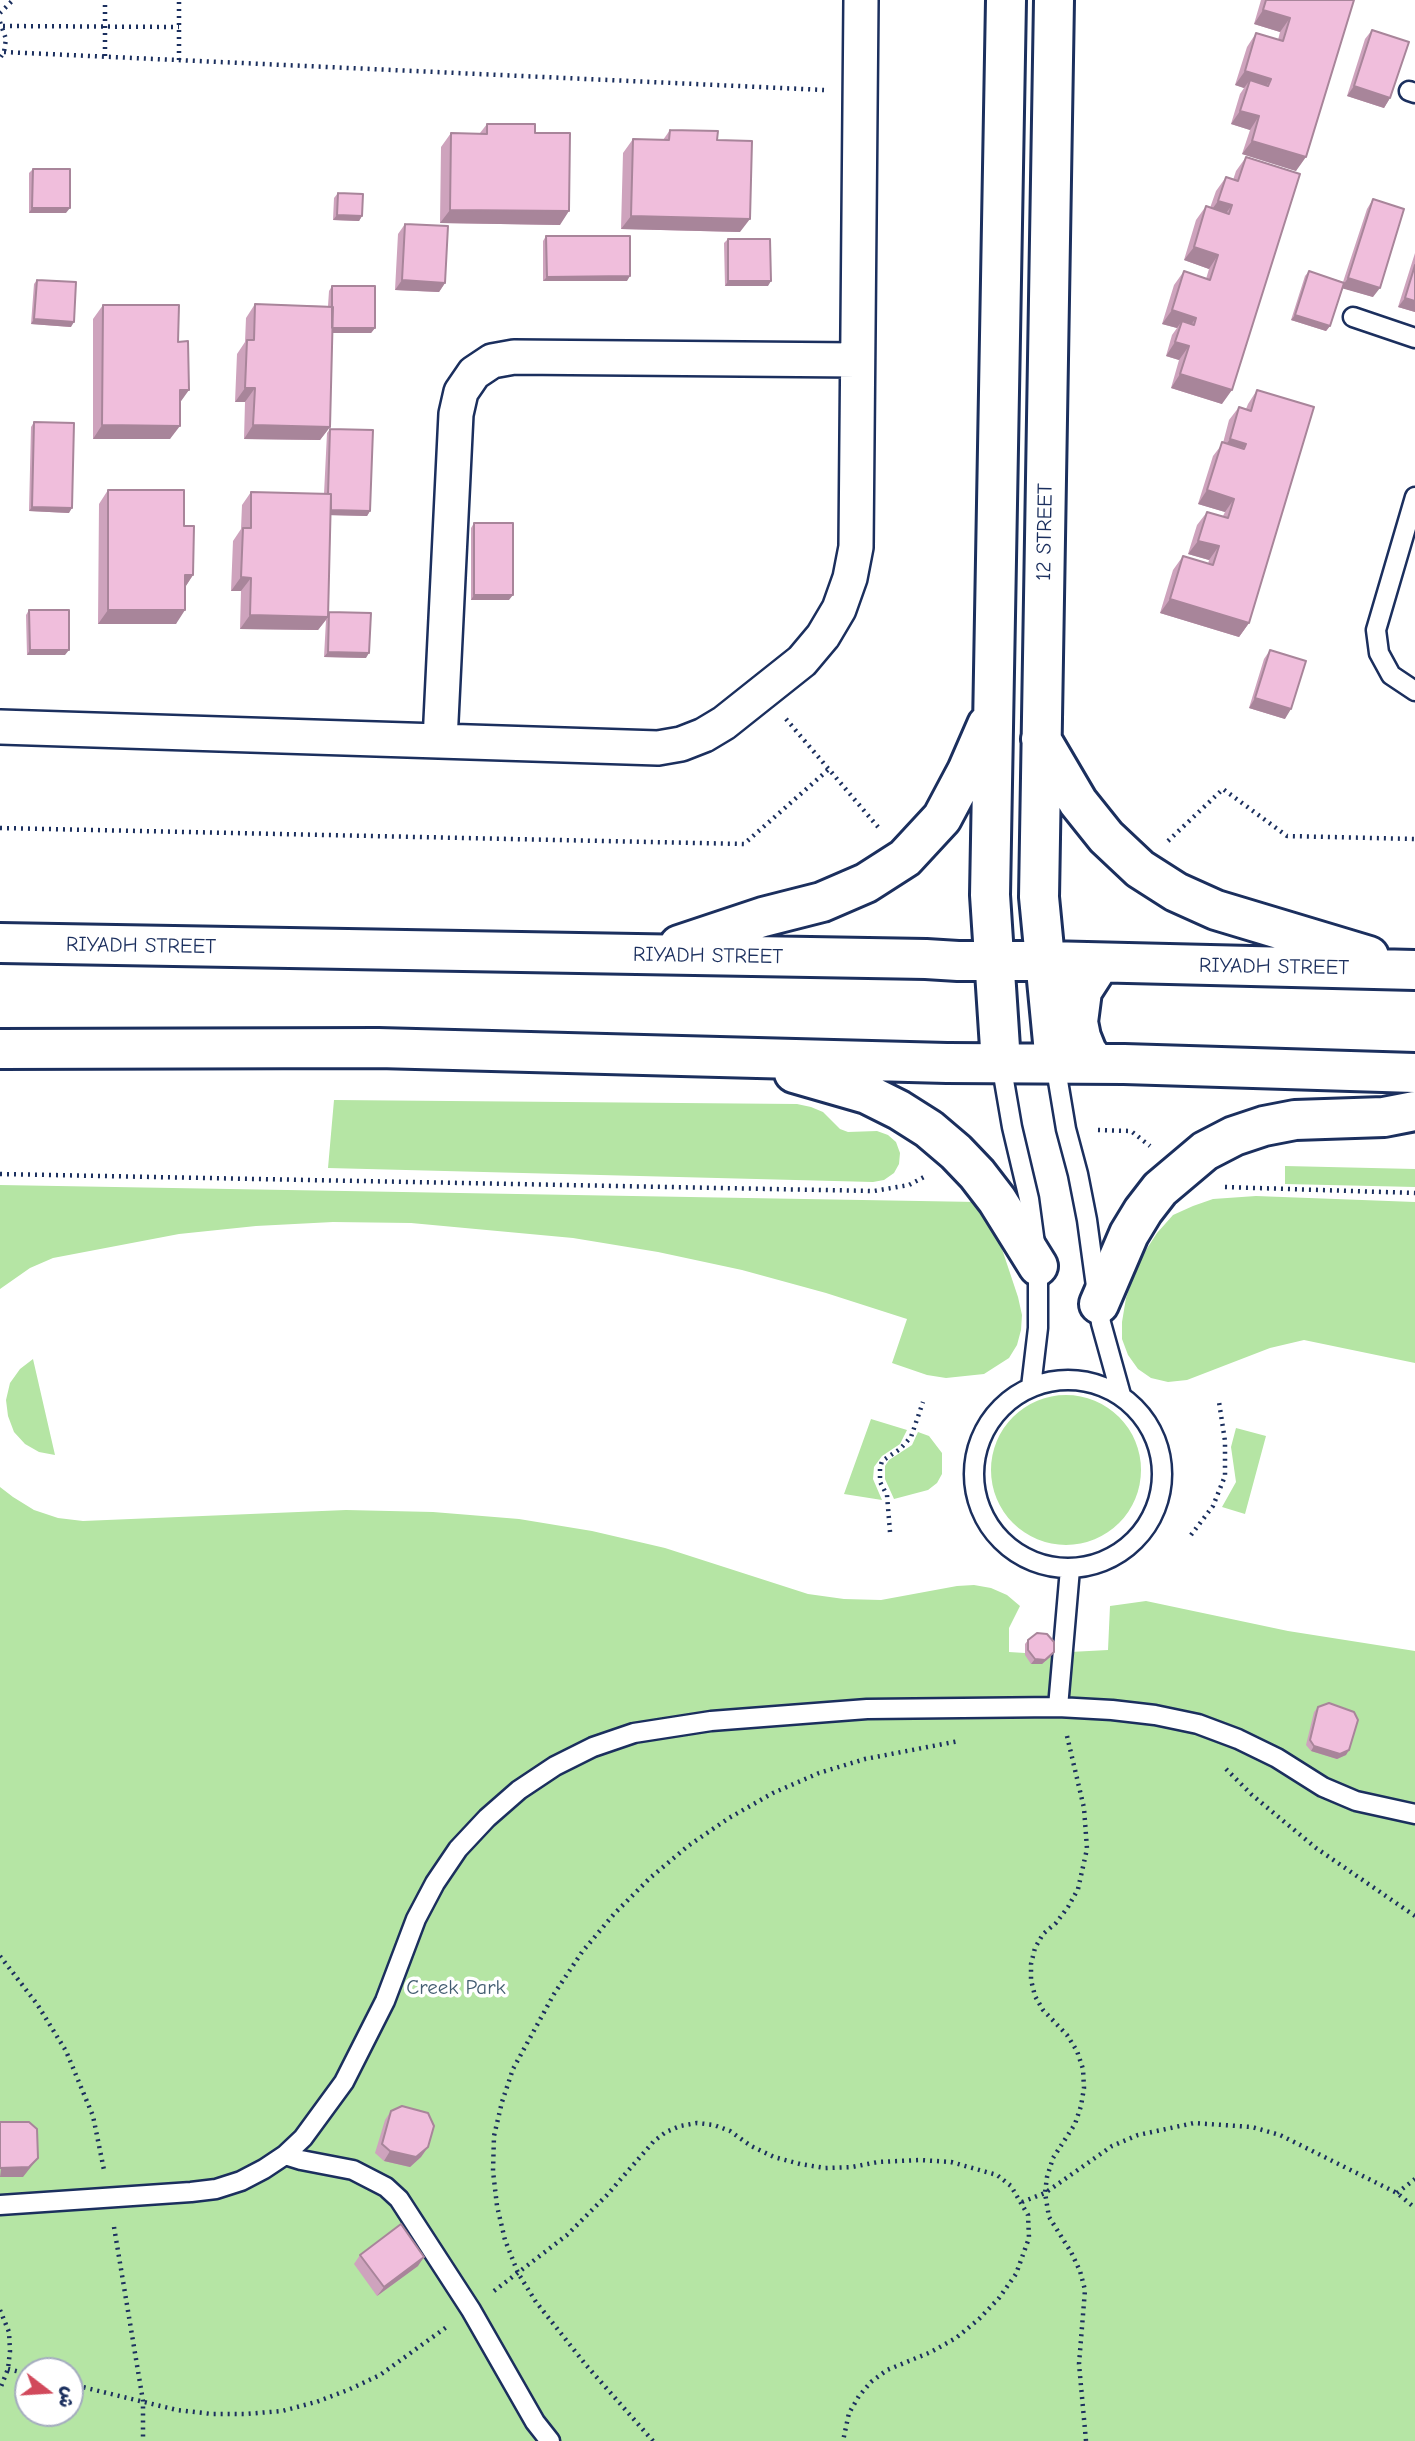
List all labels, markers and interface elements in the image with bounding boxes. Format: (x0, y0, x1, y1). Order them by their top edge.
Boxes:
street label: 12 STREET (1032, 483, 1058, 581)
street label: RIYADH STREET (66, 932, 216, 960)
street label: RIYADH STREET (633, 942, 783, 970)
street label: RIYADH STREET (1199, 953, 1349, 981)
park label: Creek Park (406, 1975, 506, 2001)
north arrow (14, 2357, 84, 2427)
text: ش (54, 2384, 81, 2411)

